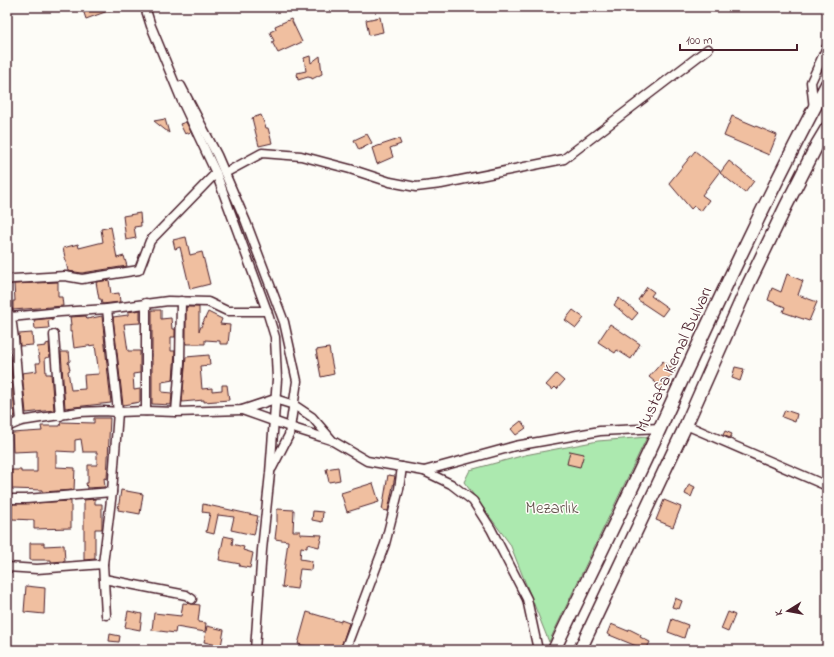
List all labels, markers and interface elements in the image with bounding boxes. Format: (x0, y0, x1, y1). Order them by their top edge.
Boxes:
scale bar (680, 26, 797, 52)
text: 100 m (686, 32, 713, 50)
street label: Mustafa Kemal Bulvarı (630, 283, 719, 437)
park label: Mezarlık (526, 496, 579, 521)
north arrow (768, 591, 808, 631)
text: K (771, 608, 788, 617)

